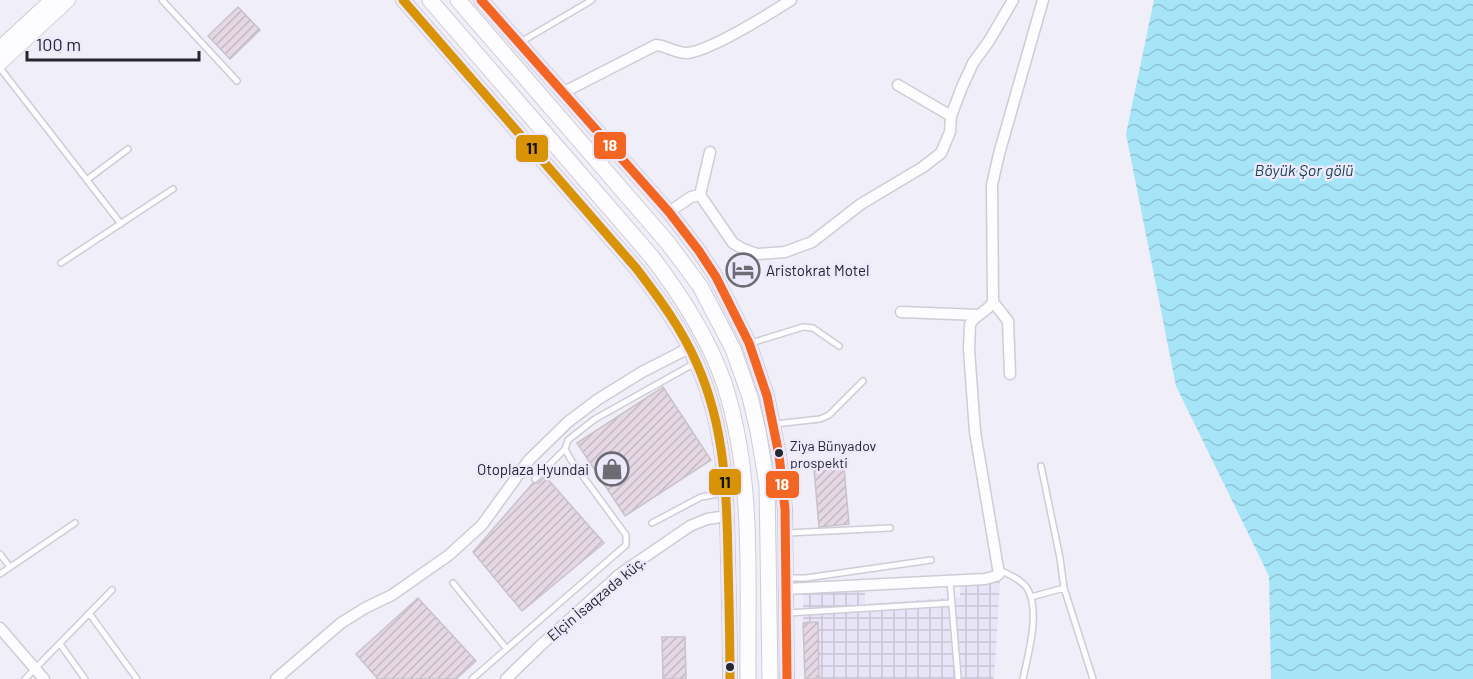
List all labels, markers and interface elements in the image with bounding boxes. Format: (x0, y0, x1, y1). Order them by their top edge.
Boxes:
scale bar (27, 24, 200, 62)
text: 100 m (36, 33, 81, 55)
line badge: 18 (593, 131, 627, 160)
line badge: 11 (515, 134, 549, 163)
text: 18 (603, 135, 617, 154)
text: 11 (526, 138, 538, 157)
water label: Böyük Şor gölü (1255, 160, 1353, 179)
hotel icon: Aristokrat Motel (725, 252, 761, 288)
place label: Aristokrat Motel (766, 261, 870, 279)
place label: Ziya Bünyadov prospekti (790, 437, 877, 471)
marker: Ziya Bünyadov prospekti (773, 447, 785, 459)
shop icon: Otoplaza Hyundai (594, 451, 630, 487)
place label: Otoplaza Hyundai (477, 460, 589, 478)
line badge: 11 (708, 468, 742, 496)
line badge: 18 (765, 470, 800, 499)
text: 11 (719, 472, 731, 491)
text: 18 (775, 474, 789, 493)
street label: Elçin İsaqzadə küç. (543, 552, 649, 644)
unlabelled marker (724, 661, 736, 673)

